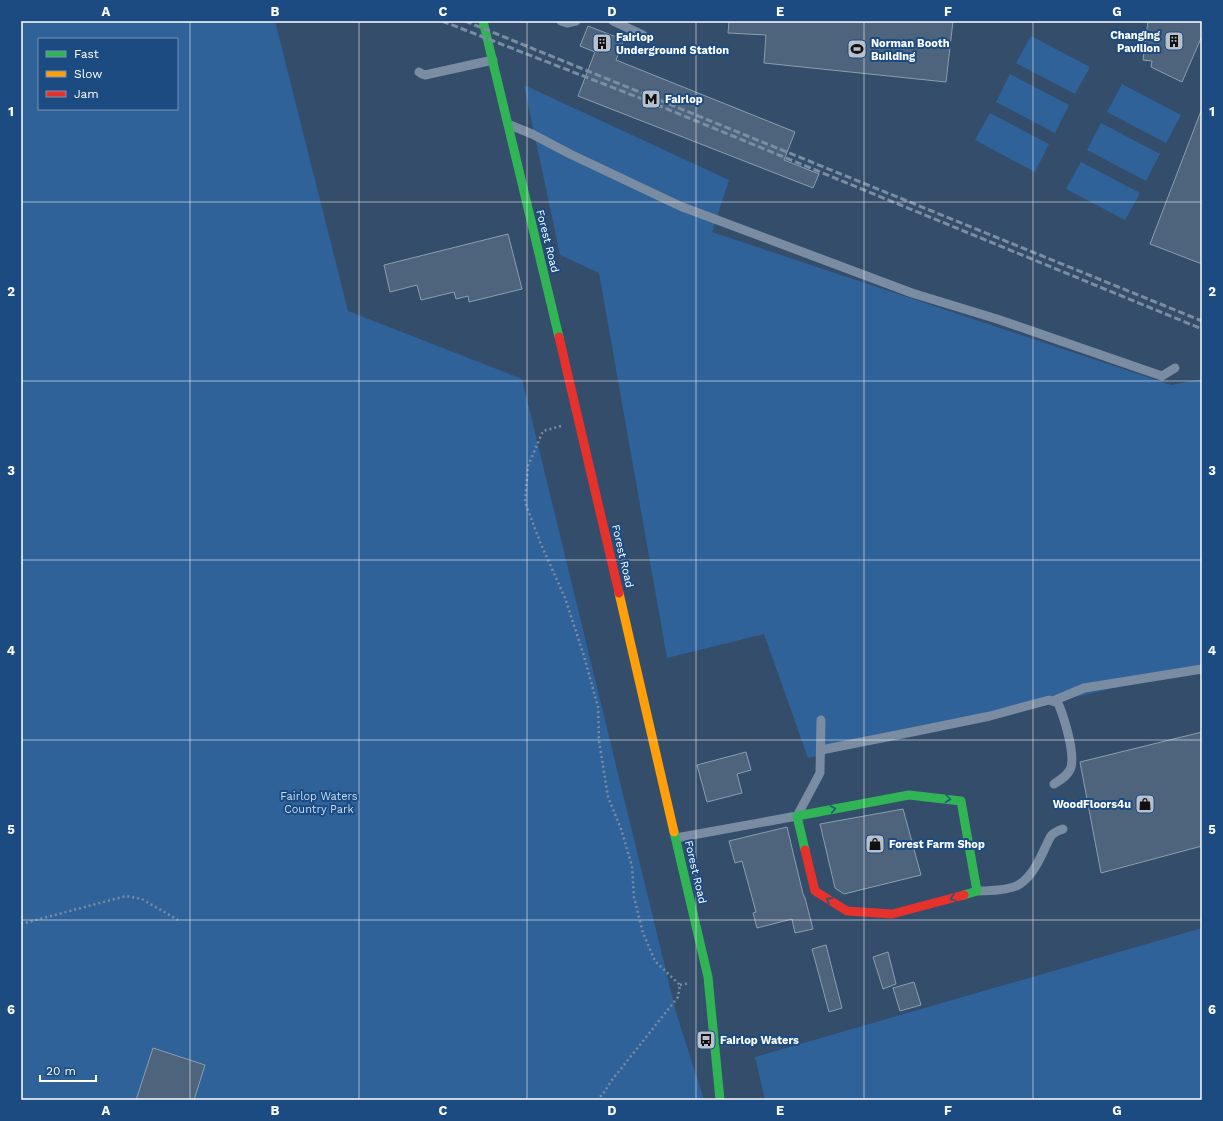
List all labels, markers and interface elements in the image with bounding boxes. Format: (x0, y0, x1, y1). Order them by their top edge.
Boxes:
text: A (102, 4, 111, 19)
text: B (271, 4, 280, 19)
text: C (439, 4, 448, 19)
text: D (607, 4, 617, 19)
text: E (776, 4, 784, 19)
text: F (944, 4, 952, 19)
text: G (1112, 4, 1122, 19)
place label: Changing Pavilion (1110, 29, 1161, 55)
building icon: Changing Pavilion (1163, 30, 1185, 52)
place label: Fairlop Underground Station (616, 31, 729, 57)
building icon: Fairlop Underground Station (591, 32, 613, 54)
place label: Norman Booth Building (871, 37, 950, 63)
legend (38, 38, 178, 110)
sports icon: Norman Booth Building (846, 38, 868, 60)
text: Fast (74, 47, 99, 61)
text: Slow (74, 67, 102, 81)
text: Jam (74, 87, 99, 101)
metro station icon: Fairlop (640, 88, 662, 110)
place label: Fairlop (665, 93, 703, 106)
text: 1 (8, 104, 14, 119)
text: 1 (1209, 104, 1215, 119)
street label: Forest Road (533, 208, 562, 274)
text: 2 (7, 284, 15, 299)
text: 2 (1208, 284, 1216, 299)
text: 3 (7, 463, 15, 478)
text: 3 (1208, 463, 1216, 478)
street label: Forest Road (609, 523, 636, 589)
text: 4 (7, 643, 16, 658)
text: 4 (1208, 643, 1217, 658)
park label: Fairlop Waters Country Park (280, 790, 358, 816)
shop icon: WoodFloors4u (1134, 793, 1156, 815)
one-way arrow (945, 795, 951, 804)
place label: WoodFloors4u (1053, 798, 1131, 811)
one-way arrow (830, 806, 836, 814)
text: 5 (7, 822, 15, 837)
text: 5 (1208, 822, 1216, 837)
shop icon: Forest Farm Shop (864, 833, 886, 855)
place label: Forest Farm Shop (889, 838, 985, 851)
street label: Forest Road (682, 839, 709, 905)
one-way arrow (950, 893, 957, 901)
one-way arrow (826, 897, 833, 905)
text: 6 (7, 1002, 15, 1017)
text: 6 (1208, 1002, 1216, 1017)
bus stop icon: Fairlop Waters (695, 1029, 717, 1051)
place label: Fairlop Waters (720, 1034, 799, 1047)
scale bar (40, 1057, 96, 1083)
text: 20 m (46, 1064, 76, 1078)
text: A (102, 1103, 111, 1118)
text: B (271, 1103, 280, 1118)
text: C (439, 1103, 448, 1118)
text: D (607, 1103, 617, 1118)
text: E (776, 1103, 784, 1118)
text: F (944, 1103, 952, 1118)
text: G (1112, 1103, 1122, 1118)

